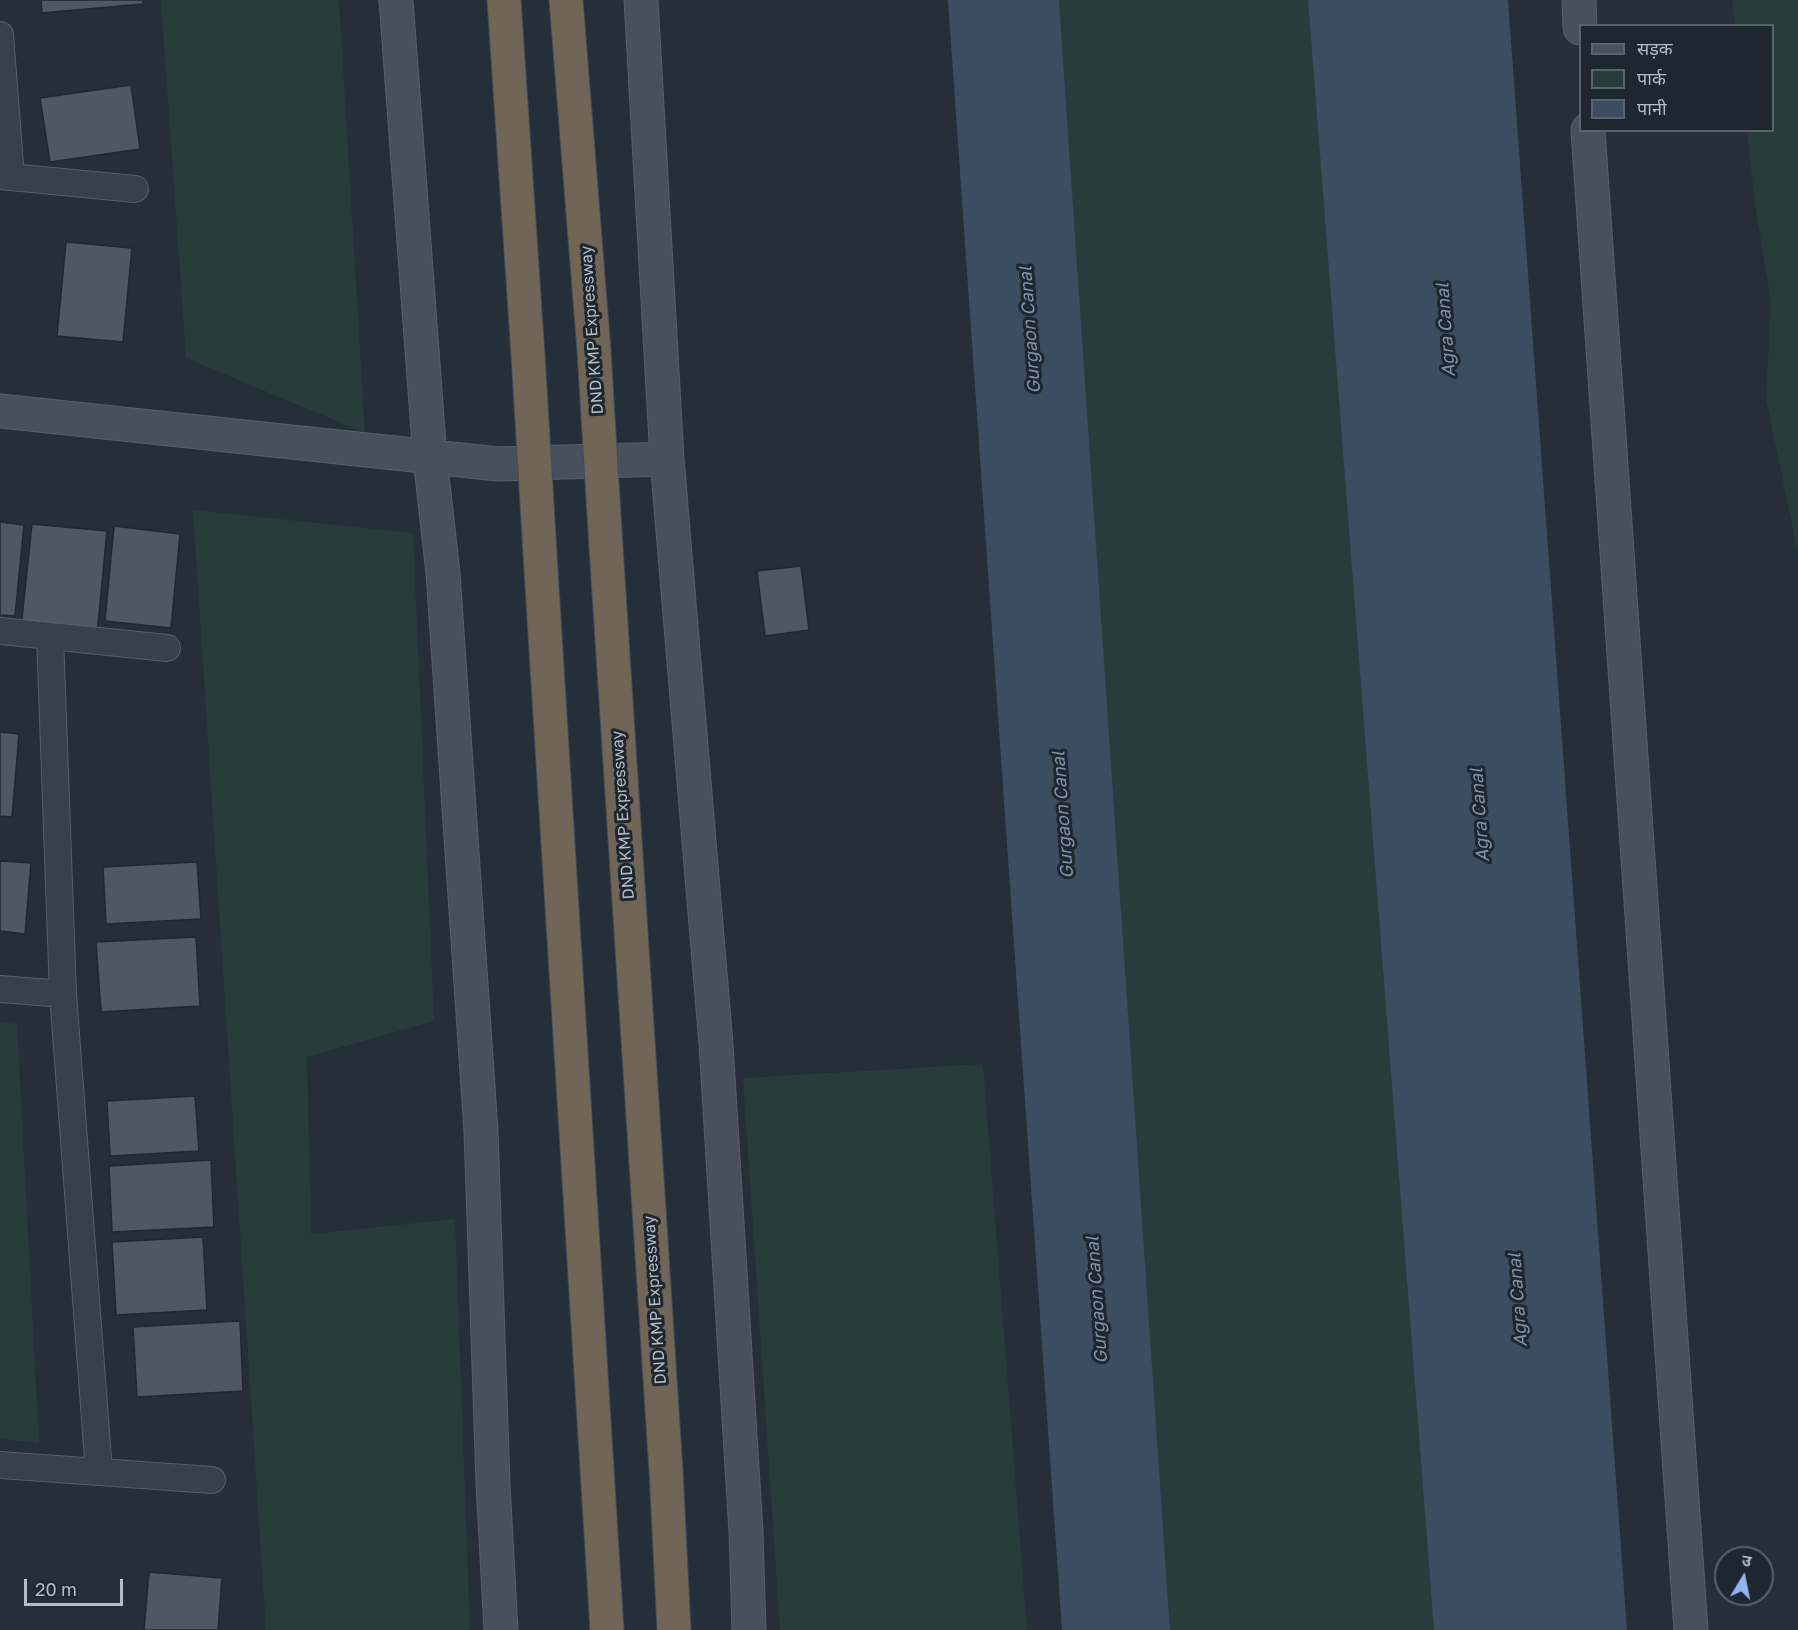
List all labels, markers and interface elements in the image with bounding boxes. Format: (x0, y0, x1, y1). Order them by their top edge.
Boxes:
legend (1579, 24, 1774, 132)
text: सड़क (1637, 37, 1673, 59)
text: पार्क (1637, 67, 1666, 89)
text: पानी (1637, 97, 1667, 119)
street label: DND KMP Expressway (577, 245, 607, 415)
water label: Gurgaon Canal (1015, 266, 1045, 394)
water label: Agra Canal (1432, 282, 1460, 378)
street label: DND KMP Expressway (608, 730, 638, 900)
water label: Gurgaon Canal (1048, 751, 1078, 879)
water label: Agra Canal (1466, 767, 1494, 863)
street label: DND KMP Expressway (640, 1215, 670, 1385)
water label: Gurgaon Canal (1082, 1236, 1112, 1364)
water label: Agra Canal (1504, 1252, 1532, 1348)
north arrow (1714, 1546, 1774, 1606)
text: उ (1740, 1550, 1753, 1571)
scale bar (27, 1567, 126, 1605)
text: 20 m (35, 1578, 77, 1600)

